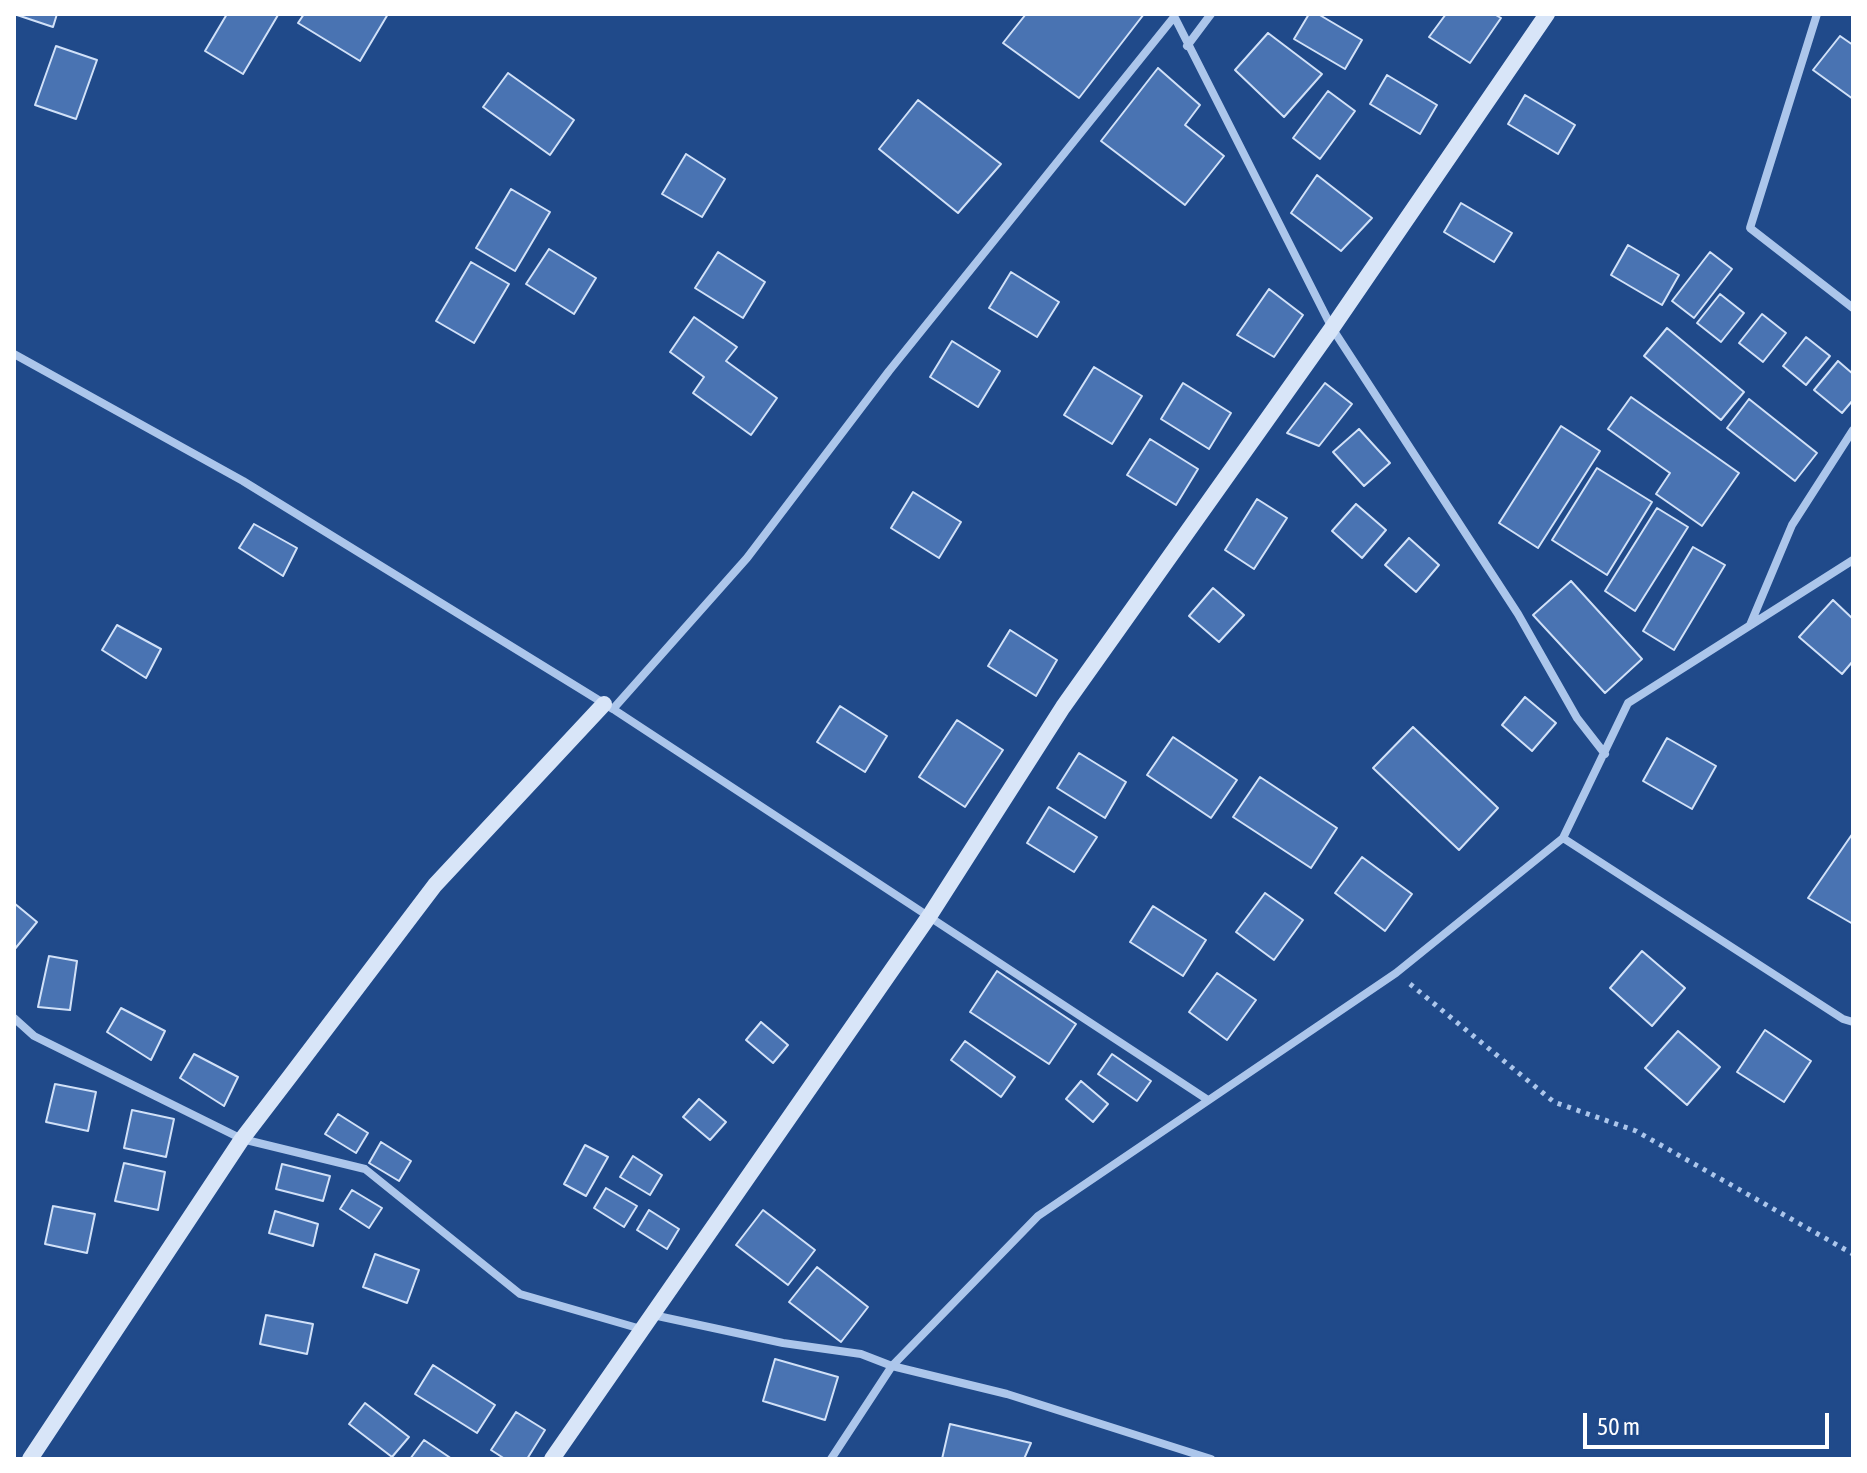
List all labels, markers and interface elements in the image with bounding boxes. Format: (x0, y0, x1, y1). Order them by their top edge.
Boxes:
scale bar (1587, 1397, 1833, 1447)
text: 50 m (1597, 1413, 1640, 1440)

